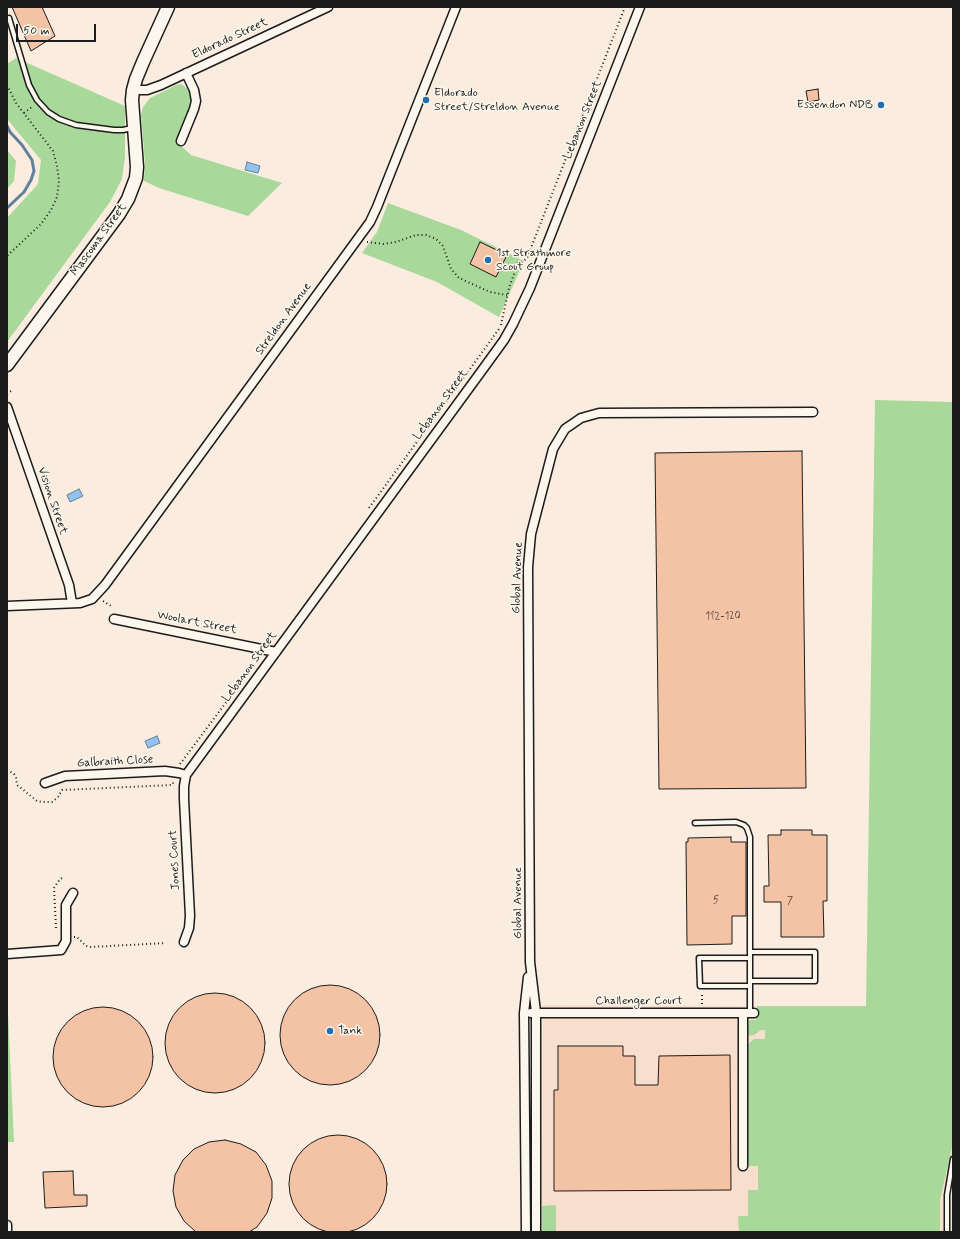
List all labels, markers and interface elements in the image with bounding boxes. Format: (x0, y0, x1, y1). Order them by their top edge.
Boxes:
street label: Eldorado Street (190, 15, 270, 63)
scale bar (18, 16, 98, 42)
text: 50 m (23, 23, 50, 39)
street label: Lebanon Street (561, 79, 605, 161)
place label: Eldorado Street/Streldon Avenue (434, 86, 560, 114)
marker: Eldorado Street/Streldon Avenue (421, 95, 431, 105)
place label: Essendon NDB (797, 98, 873, 112)
marker: Essendon NDB (876, 100, 886, 110)
street label: Mascoma Street (68, 201, 130, 279)
place label: 1st Strathmore Scout Group (496, 246, 571, 274)
marker: 1st Strathmore Scout Group (483, 255, 493, 265)
street label: Streldon Avenue (253, 280, 315, 358)
street label: Lebanon Street (411, 367, 471, 443)
street label: Vision Street (34, 465, 70, 537)
street label: Global Avenue (510, 542, 526, 614)
street label: Woolart Street (156, 608, 238, 638)
house number: 112-120 (706, 611, 740, 623)
street label: Lebanon Street (220, 629, 280, 705)
street label: Galbraith Close (76, 753, 154, 771)
street label: Jones Court (166, 829, 184, 891)
street label: Global Avenue (511, 867, 525, 939)
house number: 5 (713, 895, 719, 907)
house number: 7 (787, 896, 793, 908)
street label: Challenger Court (595, 994, 683, 1008)
place label: Tank (338, 1024, 362, 1038)
marker: Tank (325, 1026, 335, 1036)

